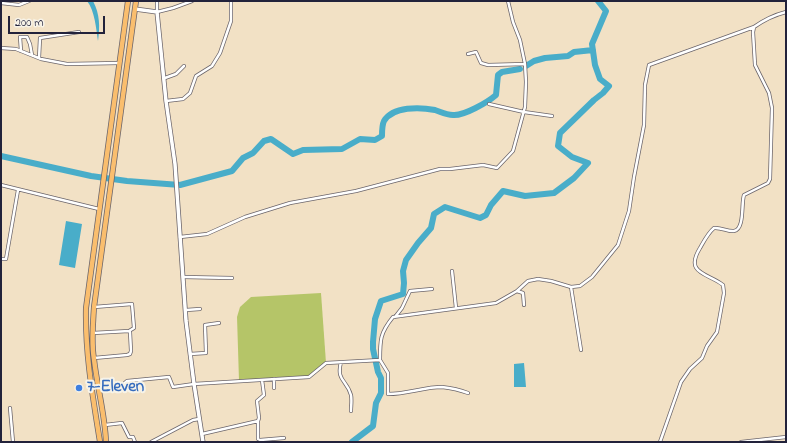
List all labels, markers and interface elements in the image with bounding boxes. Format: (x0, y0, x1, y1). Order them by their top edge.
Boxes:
scale bar (10, 8, 107, 34)
text: 200 m (15, 14, 44, 32)
place label: 7-Eleven (87, 378, 144, 398)
marker: 7-Eleven (74, 383, 84, 393)

